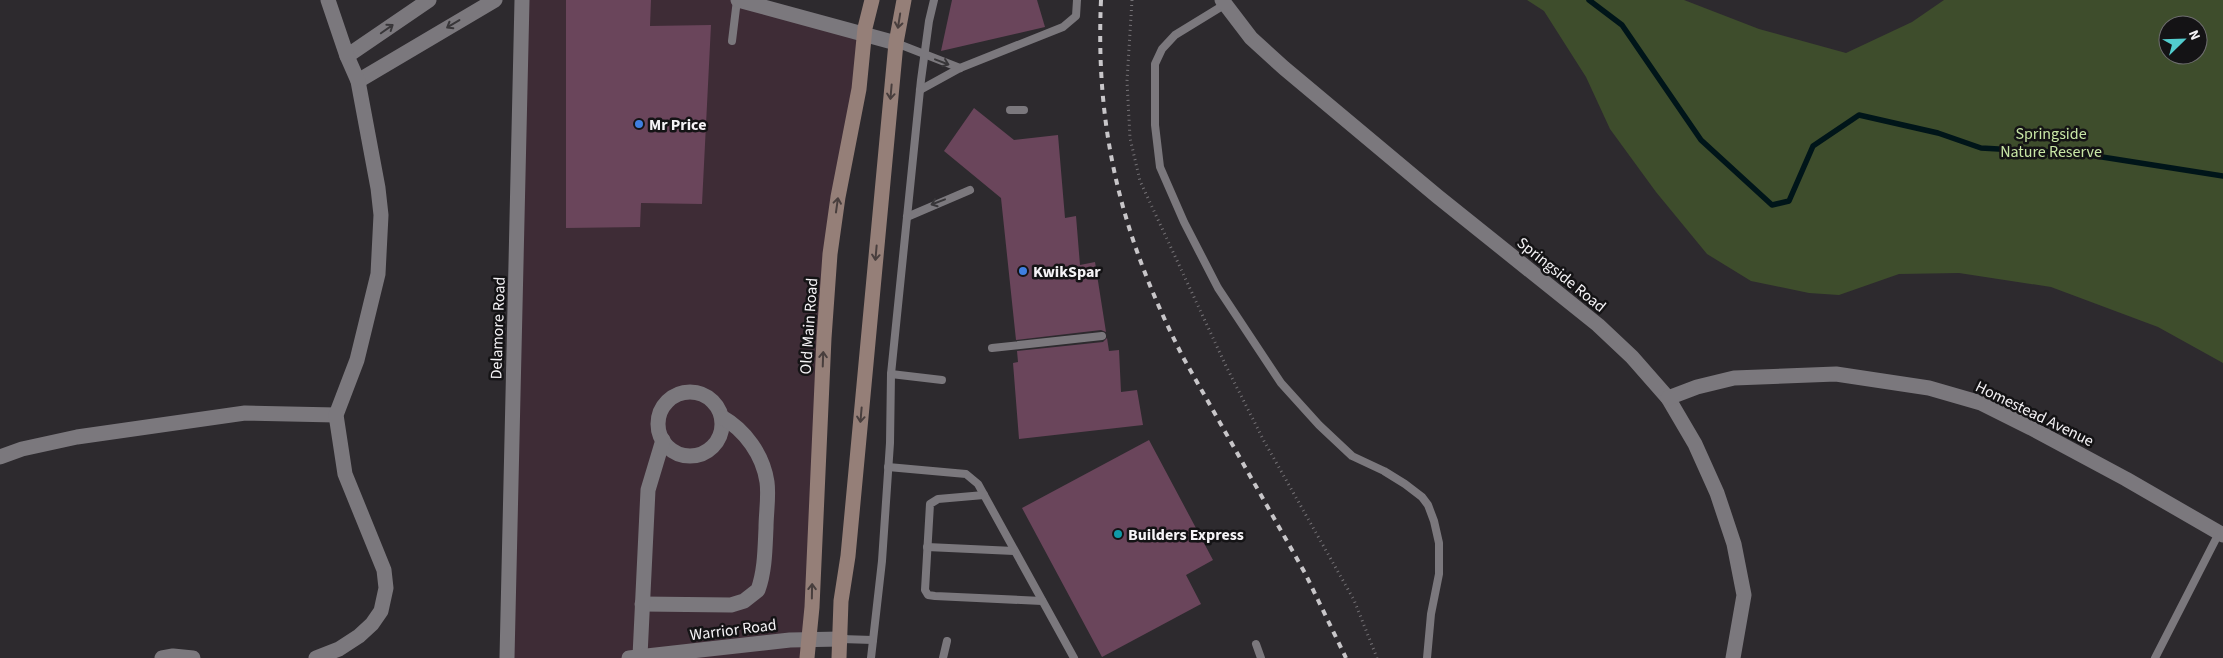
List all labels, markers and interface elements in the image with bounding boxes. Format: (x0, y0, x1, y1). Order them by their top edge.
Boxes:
one-way arrow (894, 13, 904, 29)
north arrow (2158, 15, 2208, 65)
one-way arrow (446, 20, 460, 30)
one-way arrow (380, 24, 394, 34)
text: N (2183, 27, 2205, 44)
one-way arrow (934, 57, 949, 67)
one-way arrow (887, 83, 896, 99)
place label: Mr Price (649, 114, 706, 136)
marker: Mr Price (633, 118, 645, 130)
park label: Springside Nature Reserve (2000, 123, 2102, 163)
one-way arrow (832, 198, 842, 214)
one-way arrow (931, 198, 946, 207)
street label: Springside Road (1512, 232, 1611, 318)
one-way arrow (871, 245, 881, 261)
place label: KwikSpar (1033, 261, 1101, 283)
marker: KwikSpar (1017, 265, 1029, 277)
street label: Delamore Road (485, 276, 511, 380)
street label: Old Main Road (795, 277, 823, 375)
one-way arrow (818, 351, 828, 368)
street label: Homestead Avenue (1972, 376, 2097, 452)
one-way arrow (856, 407, 866, 423)
place label: Builders Express (1128, 524, 1244, 546)
marker: Builders Express (1112, 528, 1124, 540)
one-way arrow (808, 584, 817, 600)
street label: Warrior Road (689, 614, 778, 646)

